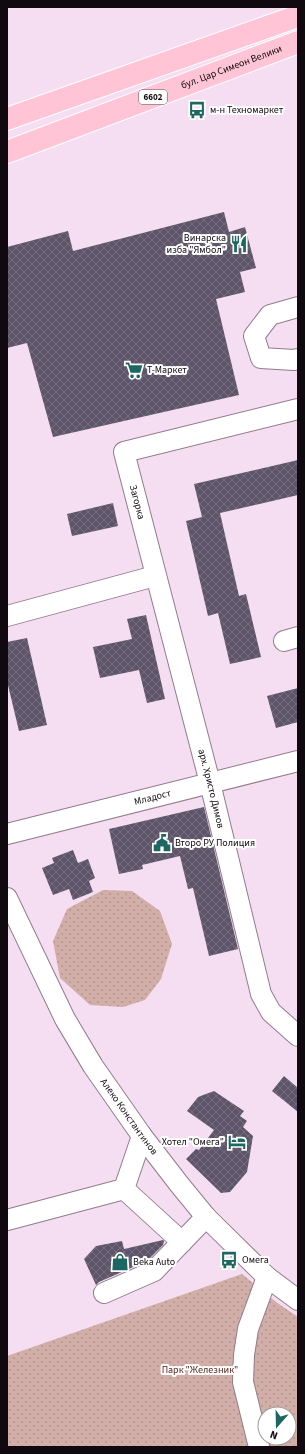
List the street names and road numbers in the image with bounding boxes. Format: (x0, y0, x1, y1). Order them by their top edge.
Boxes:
street label: бул. Цар Симеон Велики (179, 42, 284, 93)
road number: 6602 (139, 90, 167, 104)
street label: Загорка (126, 483, 148, 521)
street label: арх. Христо Димов (194, 748, 228, 830)
street label: Младост (133, 786, 173, 809)
street label: Алеко Константинов (97, 1076, 161, 1158)

